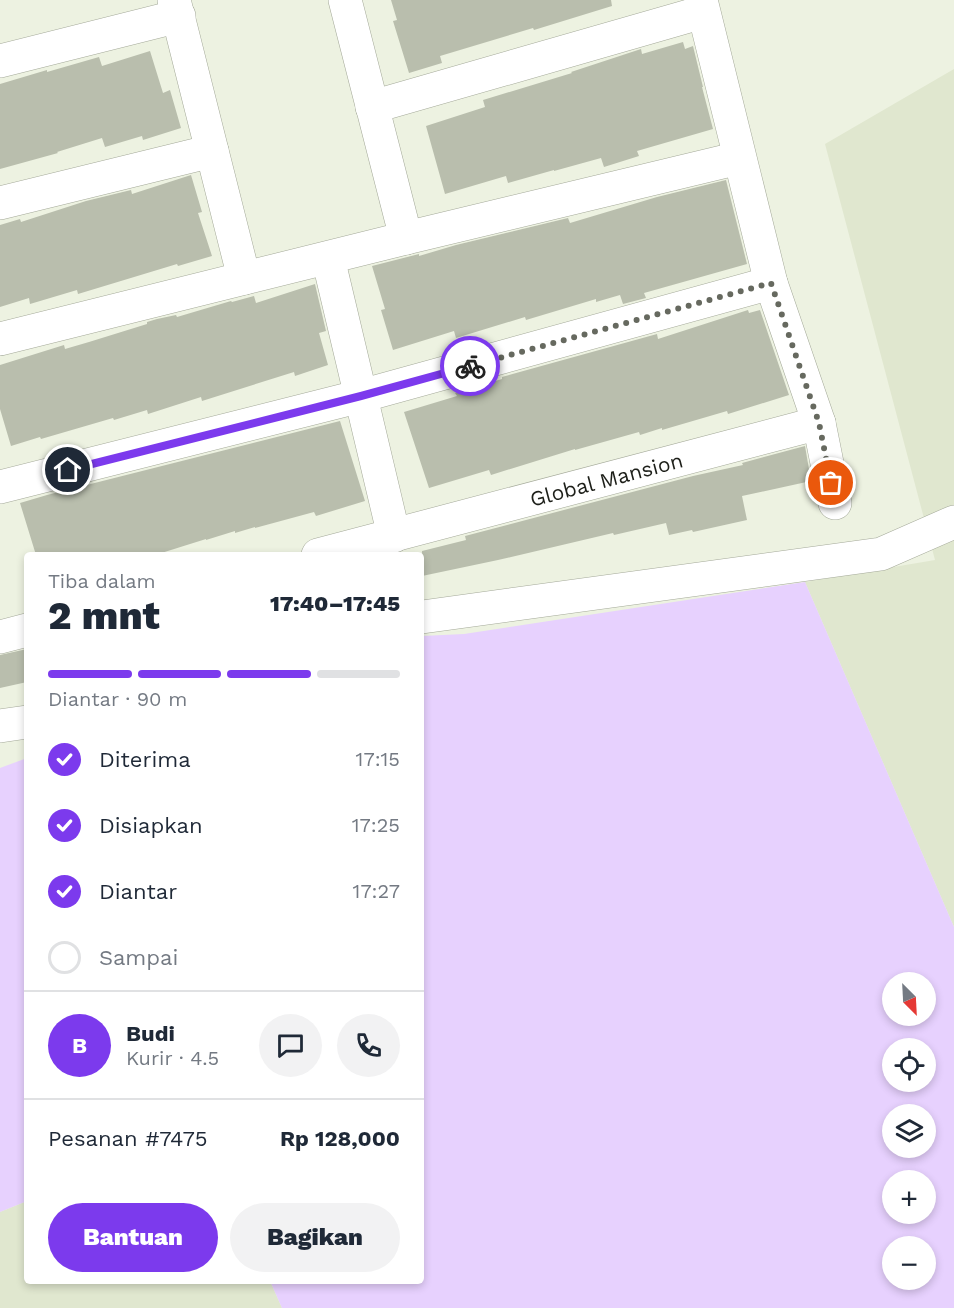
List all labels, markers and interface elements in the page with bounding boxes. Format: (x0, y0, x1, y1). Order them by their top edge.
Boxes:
courier (440, 336, 500, 396)
icon: bike (454, 350, 487, 383)
pin (42, 444, 93, 495)
street label: Global Mansion (527, 447, 685, 511)
icon: home (51, 453, 84, 486)
pin (805, 457, 856, 508)
icon: bag (814, 466, 847, 499)
text: Tiba dalam (48, 569, 156, 593)
text: 17:40–17:45 (270, 591, 400, 616)
text: 2 mnt (48, 593, 160, 638)
text: Diantar · 90 m (48, 687, 187, 711)
icon: check (48, 743, 81, 776)
text: Diterima (99, 747, 191, 772)
text: 17:15 (356, 747, 400, 771)
icon: check (48, 809, 81, 842)
text: Disiapkan (99, 813, 203, 838)
text: 17:25 (352, 813, 400, 837)
icon: check (48, 875, 81, 908)
text: Diantar (99, 879, 177, 904)
text: 17:27 (353, 879, 400, 903)
text: Sampai (99, 945, 178, 970)
north arrow (882, 972, 936, 1026)
map controls (882, 972, 936, 1290)
button: chat (259, 1014, 322, 1077)
button: phone (337, 1014, 400, 1077)
text: Budi (126, 1021, 175, 1046)
text: B (72, 1033, 87, 1058)
button: locate (882, 1038, 936, 1092)
text: Kurir · 4.5 (126, 1046, 219, 1070)
button: layers (882, 1104, 936, 1158)
text: Pesanan #7475 (48, 1126, 208, 1151)
text: Rp 128,000 (280, 1126, 400, 1151)
button: + (882, 1170, 936, 1224)
button: Bantuan (48, 1203, 218, 1272)
button: Bagikan (230, 1203, 400, 1272)
button: − (882, 1236, 936, 1290)

